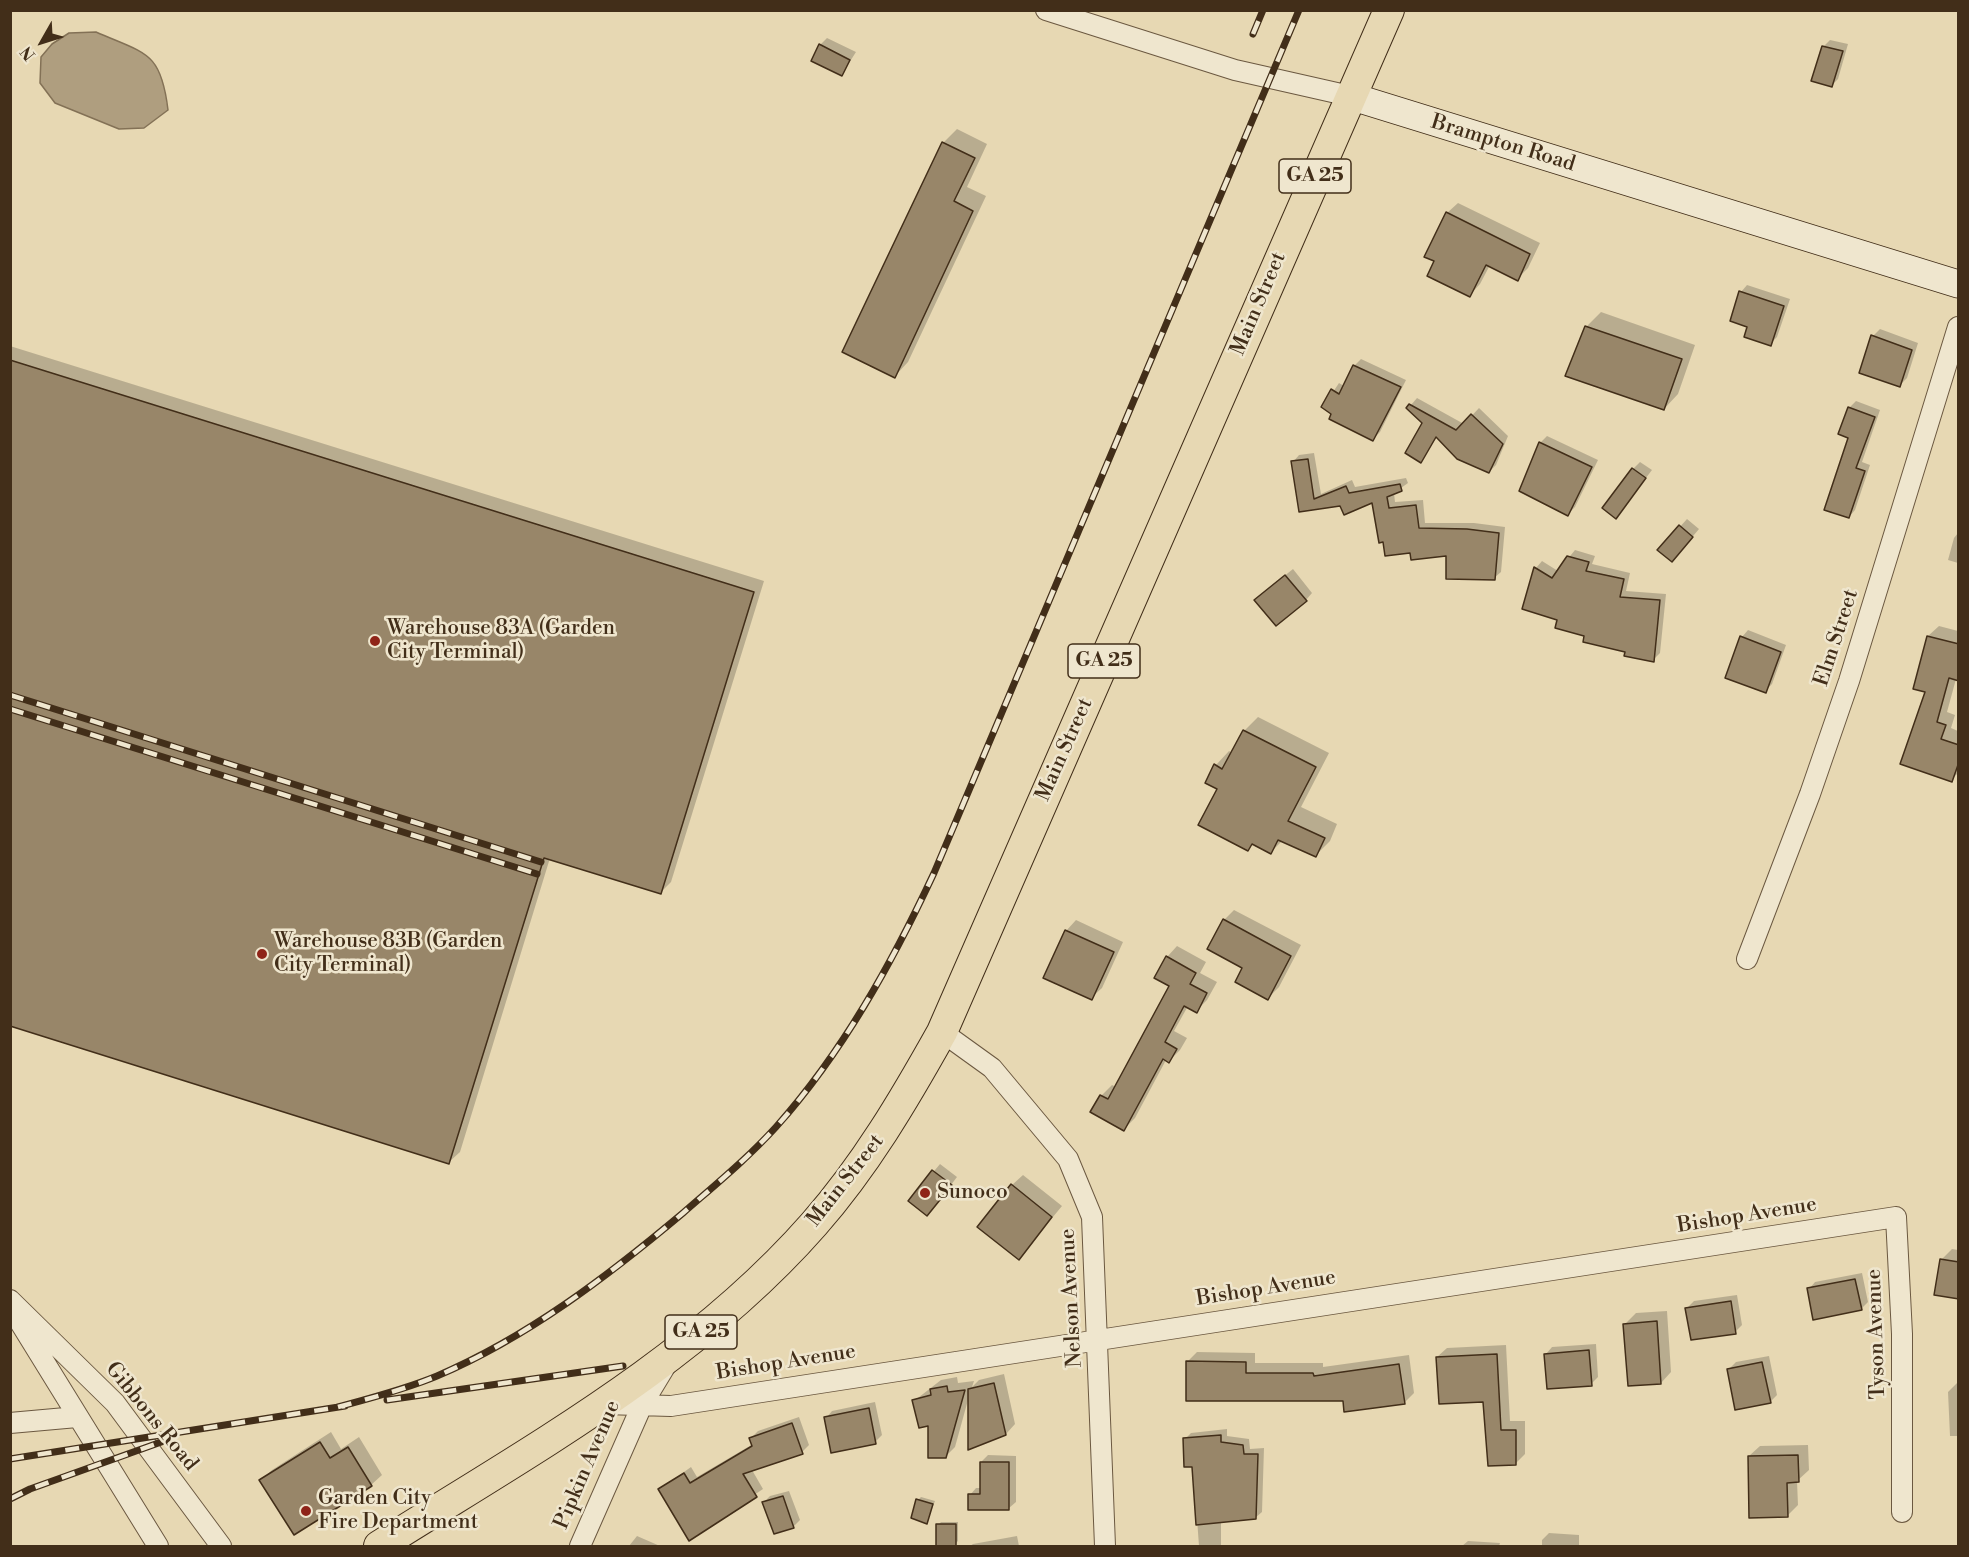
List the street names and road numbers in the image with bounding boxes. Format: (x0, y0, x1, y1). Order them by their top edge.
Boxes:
street label: Brampton Road (1428, 110, 1578, 178)
road number: GA 25 (1279, 159, 1351, 193)
street label: Main Street (1226, 248, 1292, 360)
street label: Elm Street (1809, 586, 1865, 690)
road number: GA 25 (1068, 644, 1140, 678)
street label: Main Street (1031, 695, 1099, 805)
street label: Main Street (802, 1130, 890, 1232)
street label: Bishop Avenue (1675, 1193, 1819, 1239)
street label: Nelson Avenue (1056, 1228, 1088, 1368)
street label: Bishop Avenue (1194, 1266, 1338, 1312)
street label: Tyson Avenue (1862, 1268, 1892, 1400)
road number: GA 25 (665, 1315, 737, 1349)
street label: Bishop Avenue (714, 1340, 858, 1386)
street label: Gibbons Road (99, 1357, 203, 1477)
street label: Pipkin Avenue (550, 1397, 626, 1533)

